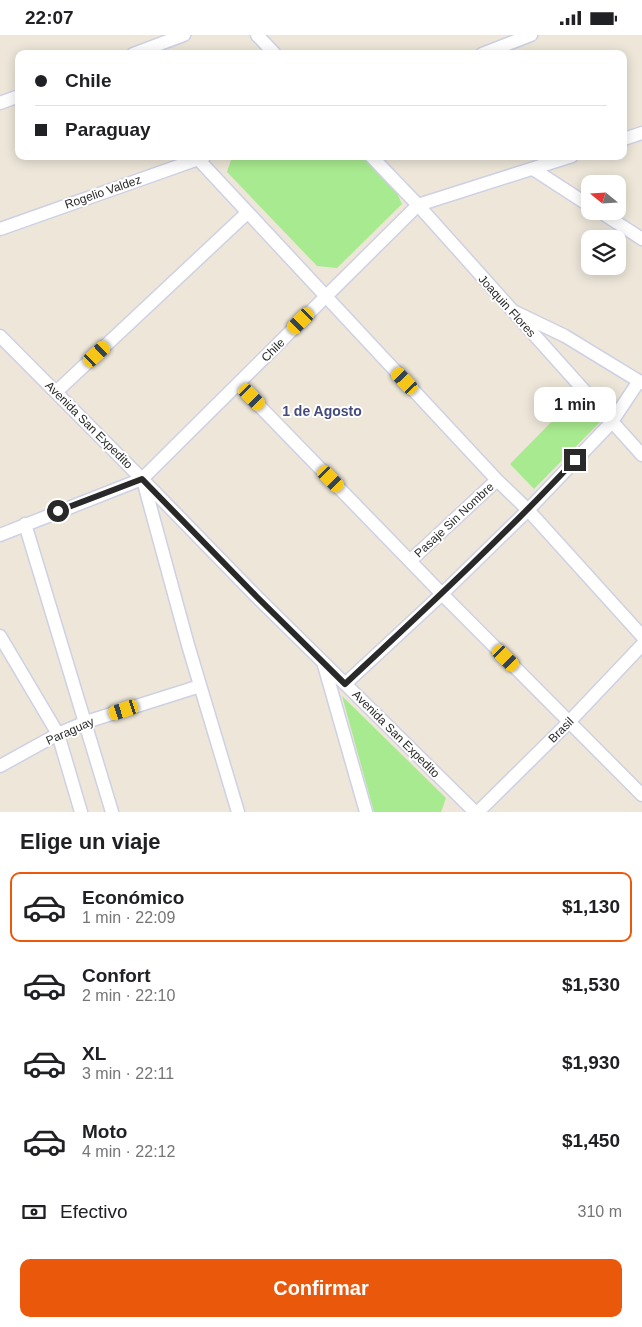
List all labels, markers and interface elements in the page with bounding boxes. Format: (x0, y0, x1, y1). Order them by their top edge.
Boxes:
text: 22:07 (25, 7, 74, 28)
text: Chile (65, 70, 111, 91)
text: Paraguay (65, 119, 151, 140)
street label: Rogelio Valdez (63, 172, 143, 212)
north arrow (581, 175, 626, 220)
map controls (581, 175, 626, 275)
button: layers (581, 230, 626, 275)
street label: Joaquin Flores (475, 272, 539, 340)
car (285, 305, 316, 337)
street label: Chile (258, 335, 288, 365)
car (80, 338, 113, 370)
car (389, 365, 420, 397)
street label: Avenida San Expedito (42, 378, 136, 472)
car (236, 381, 267, 413)
callout: 1 min (534, 387, 616, 423)
text: 1 min (554, 396, 596, 413)
district label: 1 de Agosto (282, 403, 362, 419)
route end (564, 449, 586, 471)
car (315, 463, 346, 495)
street label: Pasaje Sin Nombre (411, 479, 497, 560)
route start (47, 500, 69, 522)
car (490, 642, 521, 674)
street label: Avenida San Expedito (349, 687, 443, 781)
car (107, 698, 140, 722)
street label: Paraguay (44, 714, 96, 748)
street label: Brasil (545, 714, 577, 746)
text: Elige un viaje (20, 829, 161, 854)
icon: car (22, 885, 67, 930)
text: Económico (82, 887, 184, 908)
text: $1,130 (562, 896, 620, 917)
text: 1 min · 22:09 (82, 909, 175, 926)
icon: car (22, 963, 67, 1008)
text: Confort (82, 965, 151, 986)
text: $1,530 (562, 974, 620, 995)
text: 2 min · 22:10 (82, 987, 175, 1004)
icon: car (22, 1041, 67, 1086)
text: XL (82, 1043, 106, 1064)
text: $1,930 (562, 1052, 620, 1073)
text: 3 min · 22:11 (82, 1065, 174, 1082)
icon: car (22, 1119, 67, 1164)
text: Moto (82, 1121, 127, 1142)
text: $1,450 (562, 1130, 620, 1151)
text: 4 min · 22:12 (82, 1143, 175, 1160)
icon: cash (20, 1198, 48, 1226)
text: Efectivo (60, 1201, 128, 1222)
text: 310 m (578, 1203, 622, 1220)
button: Confirmar (20, 1259, 622, 1317)

